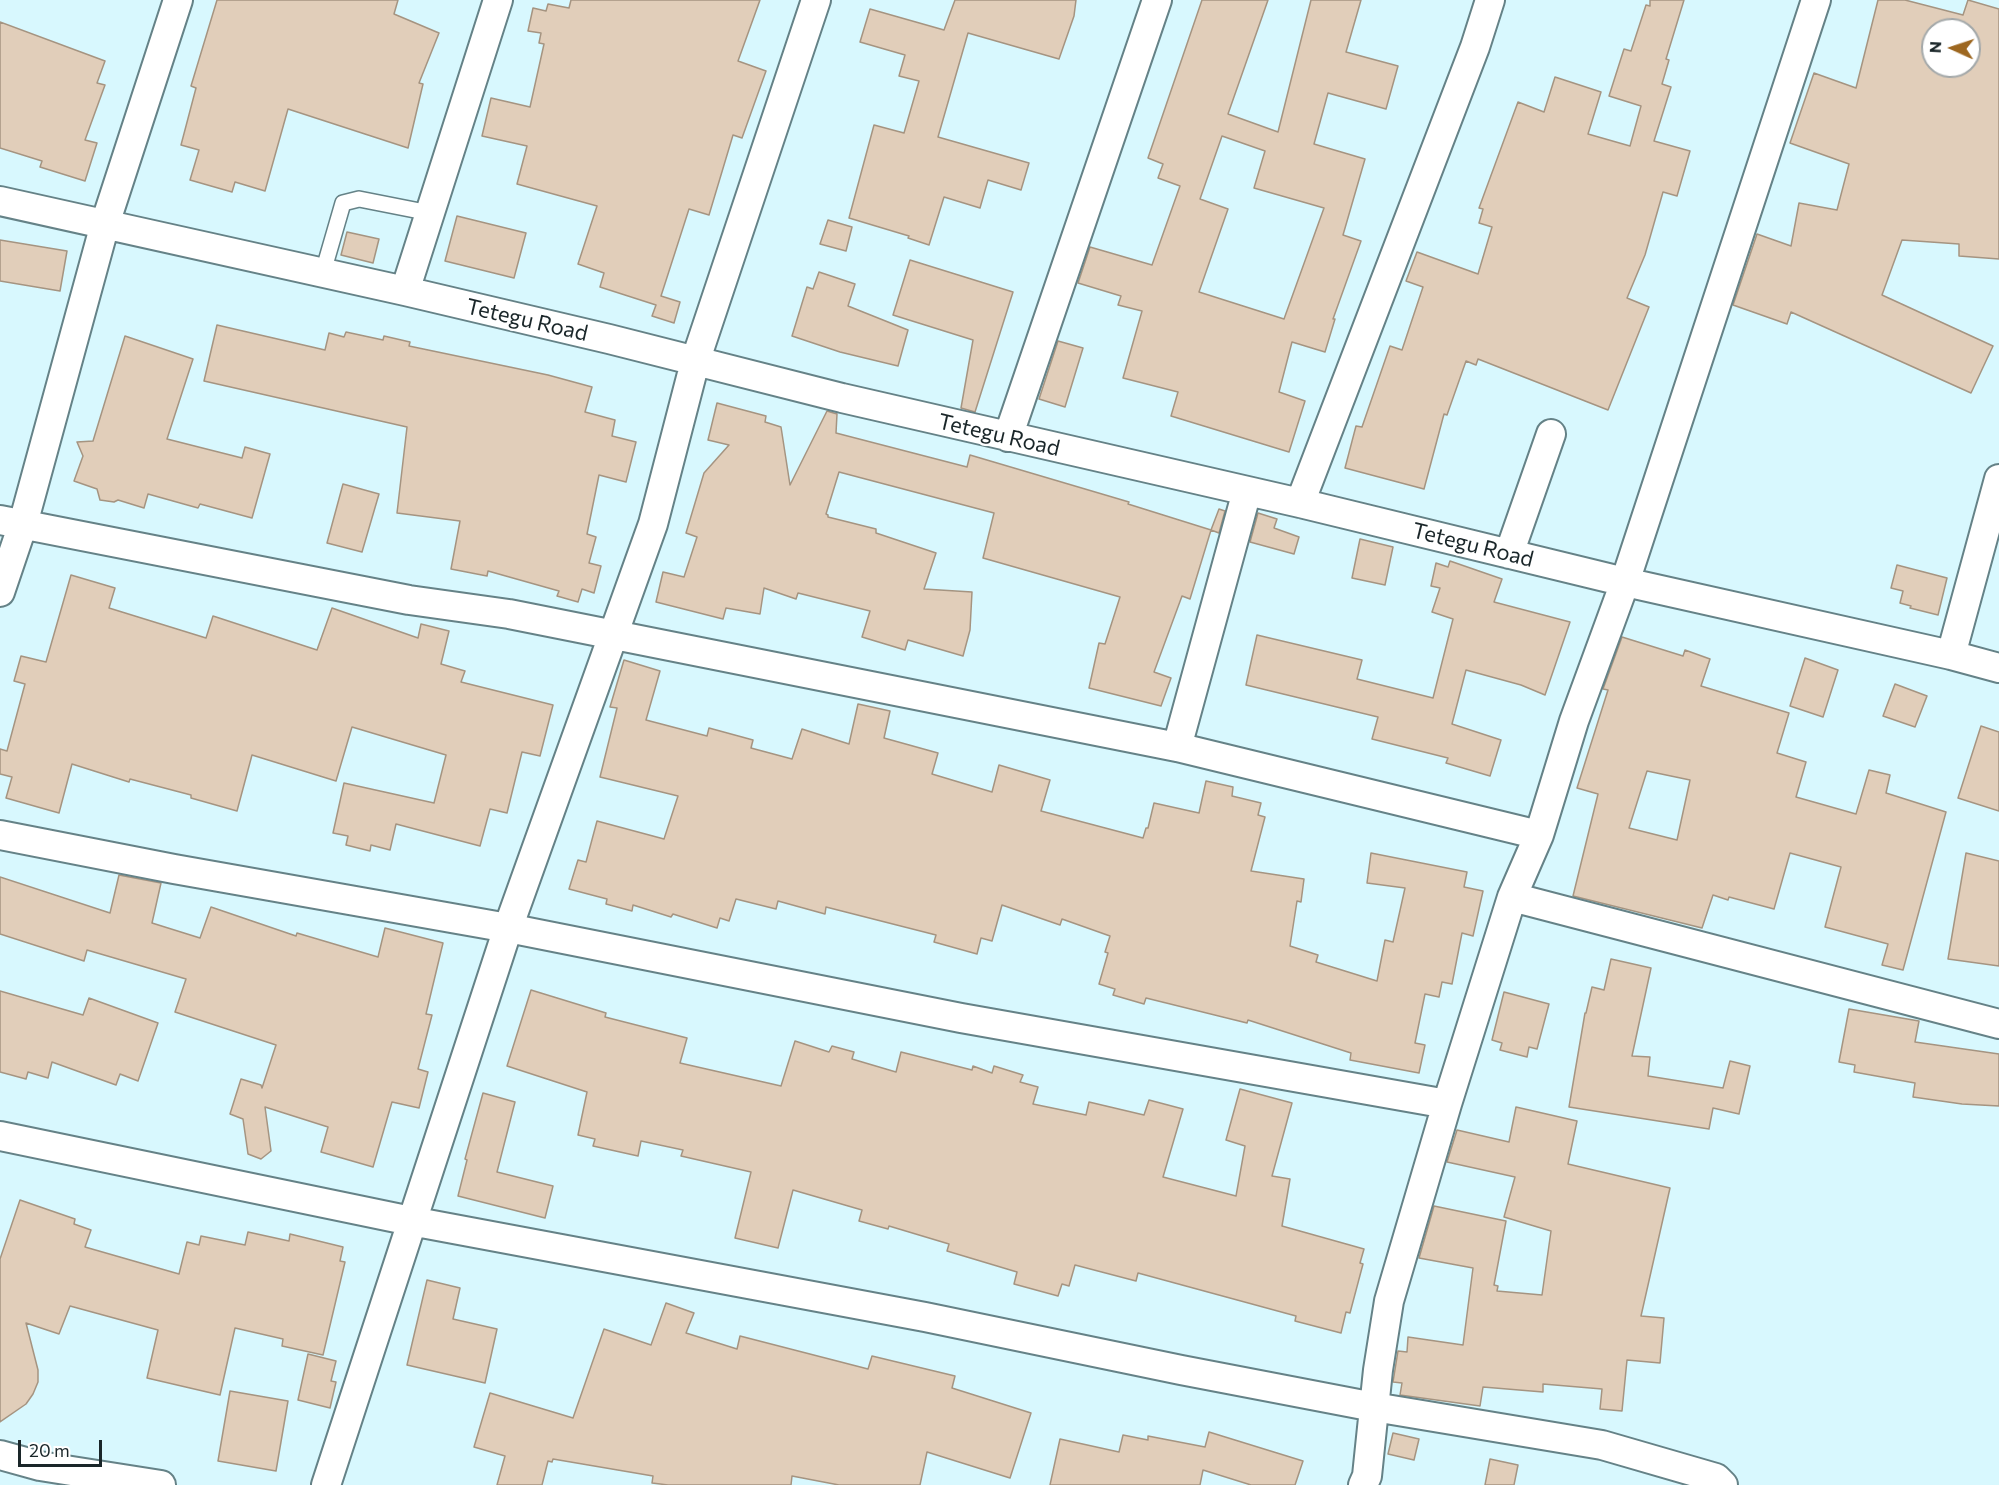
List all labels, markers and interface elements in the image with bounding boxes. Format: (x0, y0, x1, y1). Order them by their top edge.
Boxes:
north arrow (1921, 18, 1981, 78)
text: N (1925, 41, 1944, 54)
street label: Tetegu Road (464, 293, 590, 347)
street label: Tetegu Road (936, 408, 1062, 462)
street label: Tetegu Road (1410, 517, 1536, 573)
scale bar (21, 1428, 105, 1466)
text: 20 m (29, 1439, 70, 1461)

